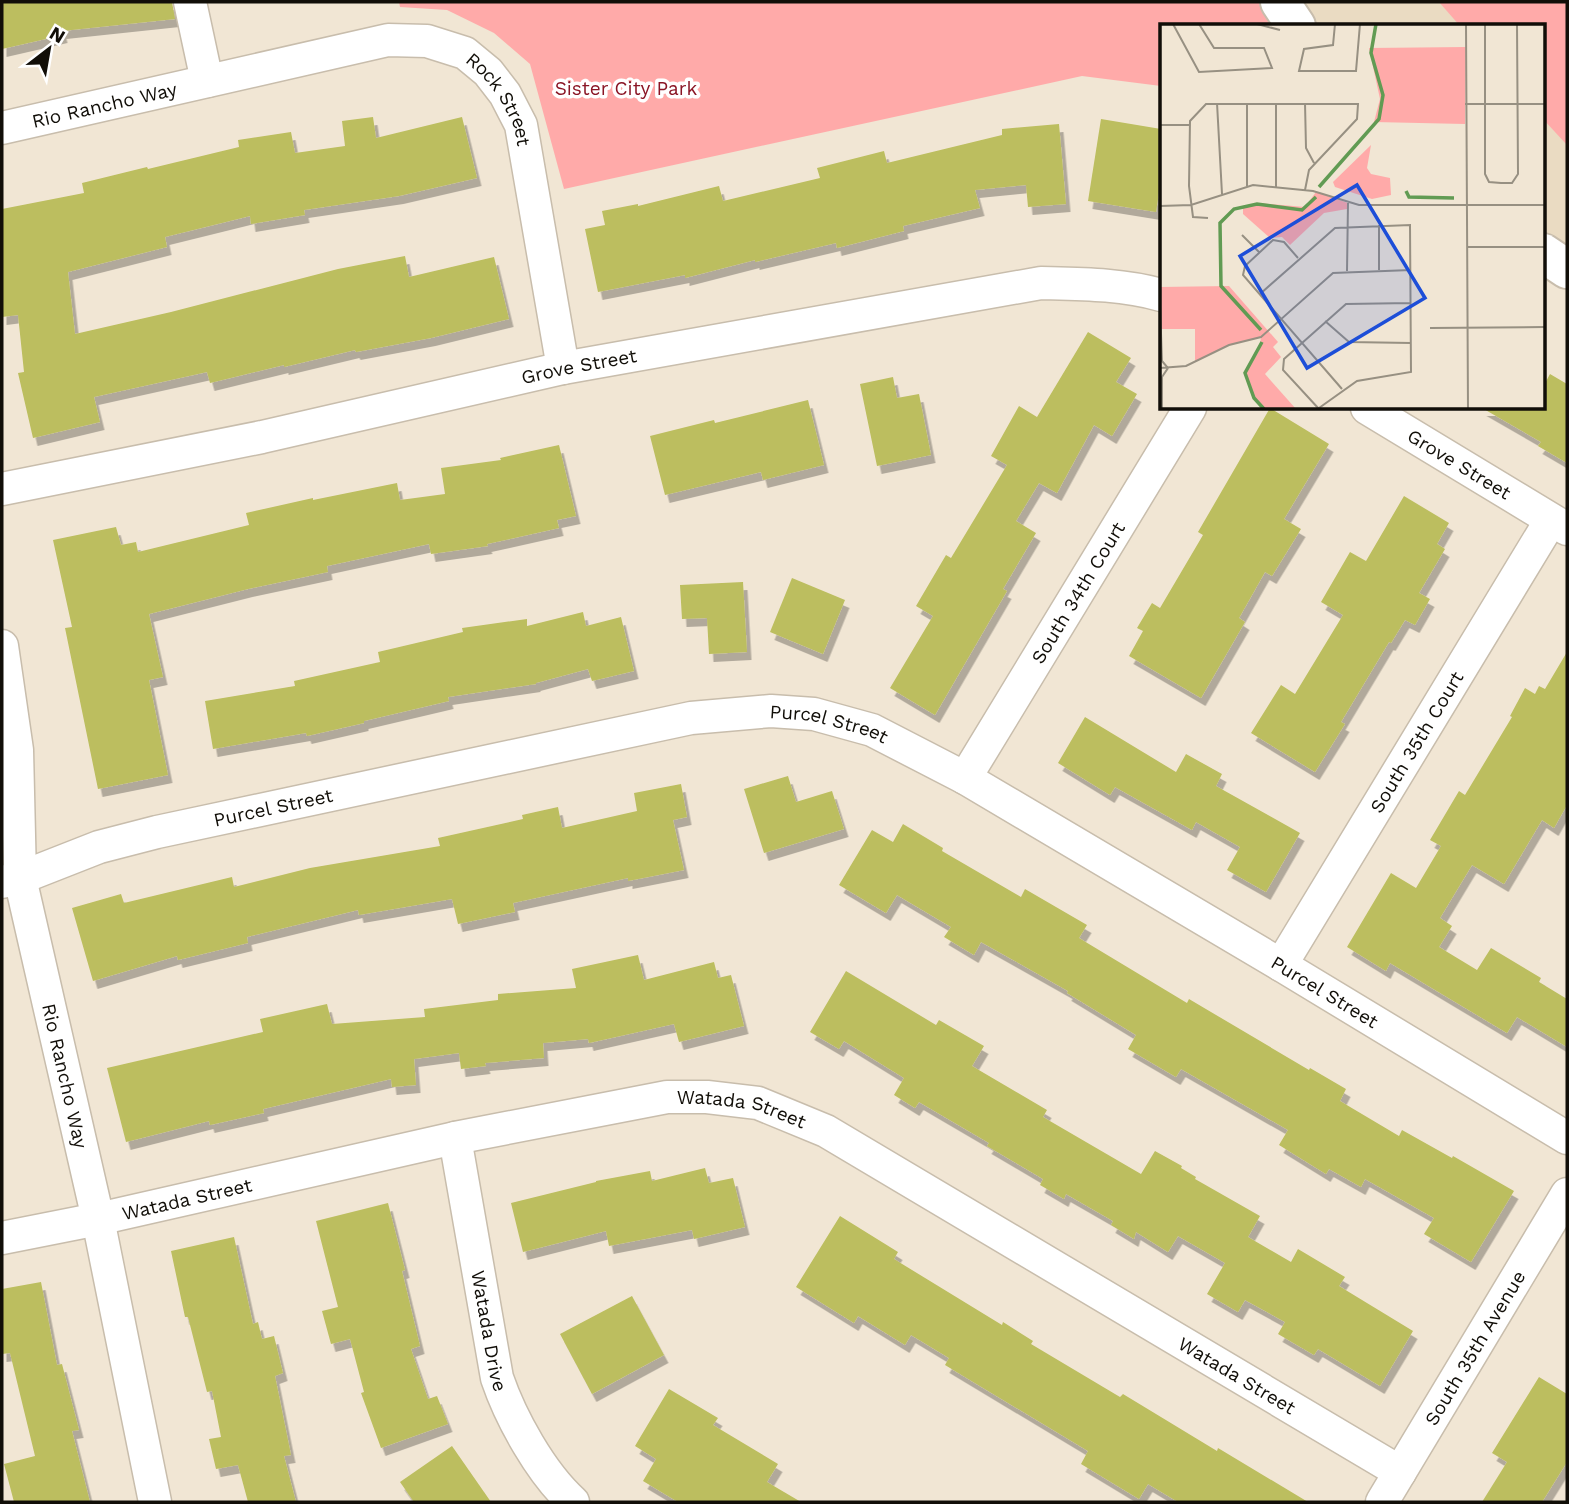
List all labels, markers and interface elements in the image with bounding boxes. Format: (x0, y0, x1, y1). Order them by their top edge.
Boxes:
north arrow (14, 14, 84, 84)
text: N (46, 21, 69, 48)
inset map (1160, 24, 1544, 410)
street label: Rock Street (462, 47, 536, 148)
street label: Rio Rancho Way (30, 77, 179, 132)
park label: Sister City Park (555, 77, 698, 100)
street label: Grove Street (519, 344, 639, 389)
street label: Grove Street (1403, 424, 1516, 504)
street label: South 34th Court (1026, 517, 1130, 668)
street label: South 35th Court (1365, 667, 1468, 817)
street label: Purcel Street (769, 699, 892, 748)
street label: Purcel Street (211, 783, 335, 831)
street label: Purcel Street (1267, 950, 1383, 1033)
street label: Rio Rancho Way (38, 1001, 93, 1151)
street label: Watada Street (677, 1085, 810, 1133)
street label: Watada Street (120, 1173, 254, 1225)
street label: South 35th Avenue (1419, 1266, 1530, 1429)
street label: Watada Drive (467, 1269, 512, 1395)
street label: Watada Street (1174, 1332, 1300, 1419)

